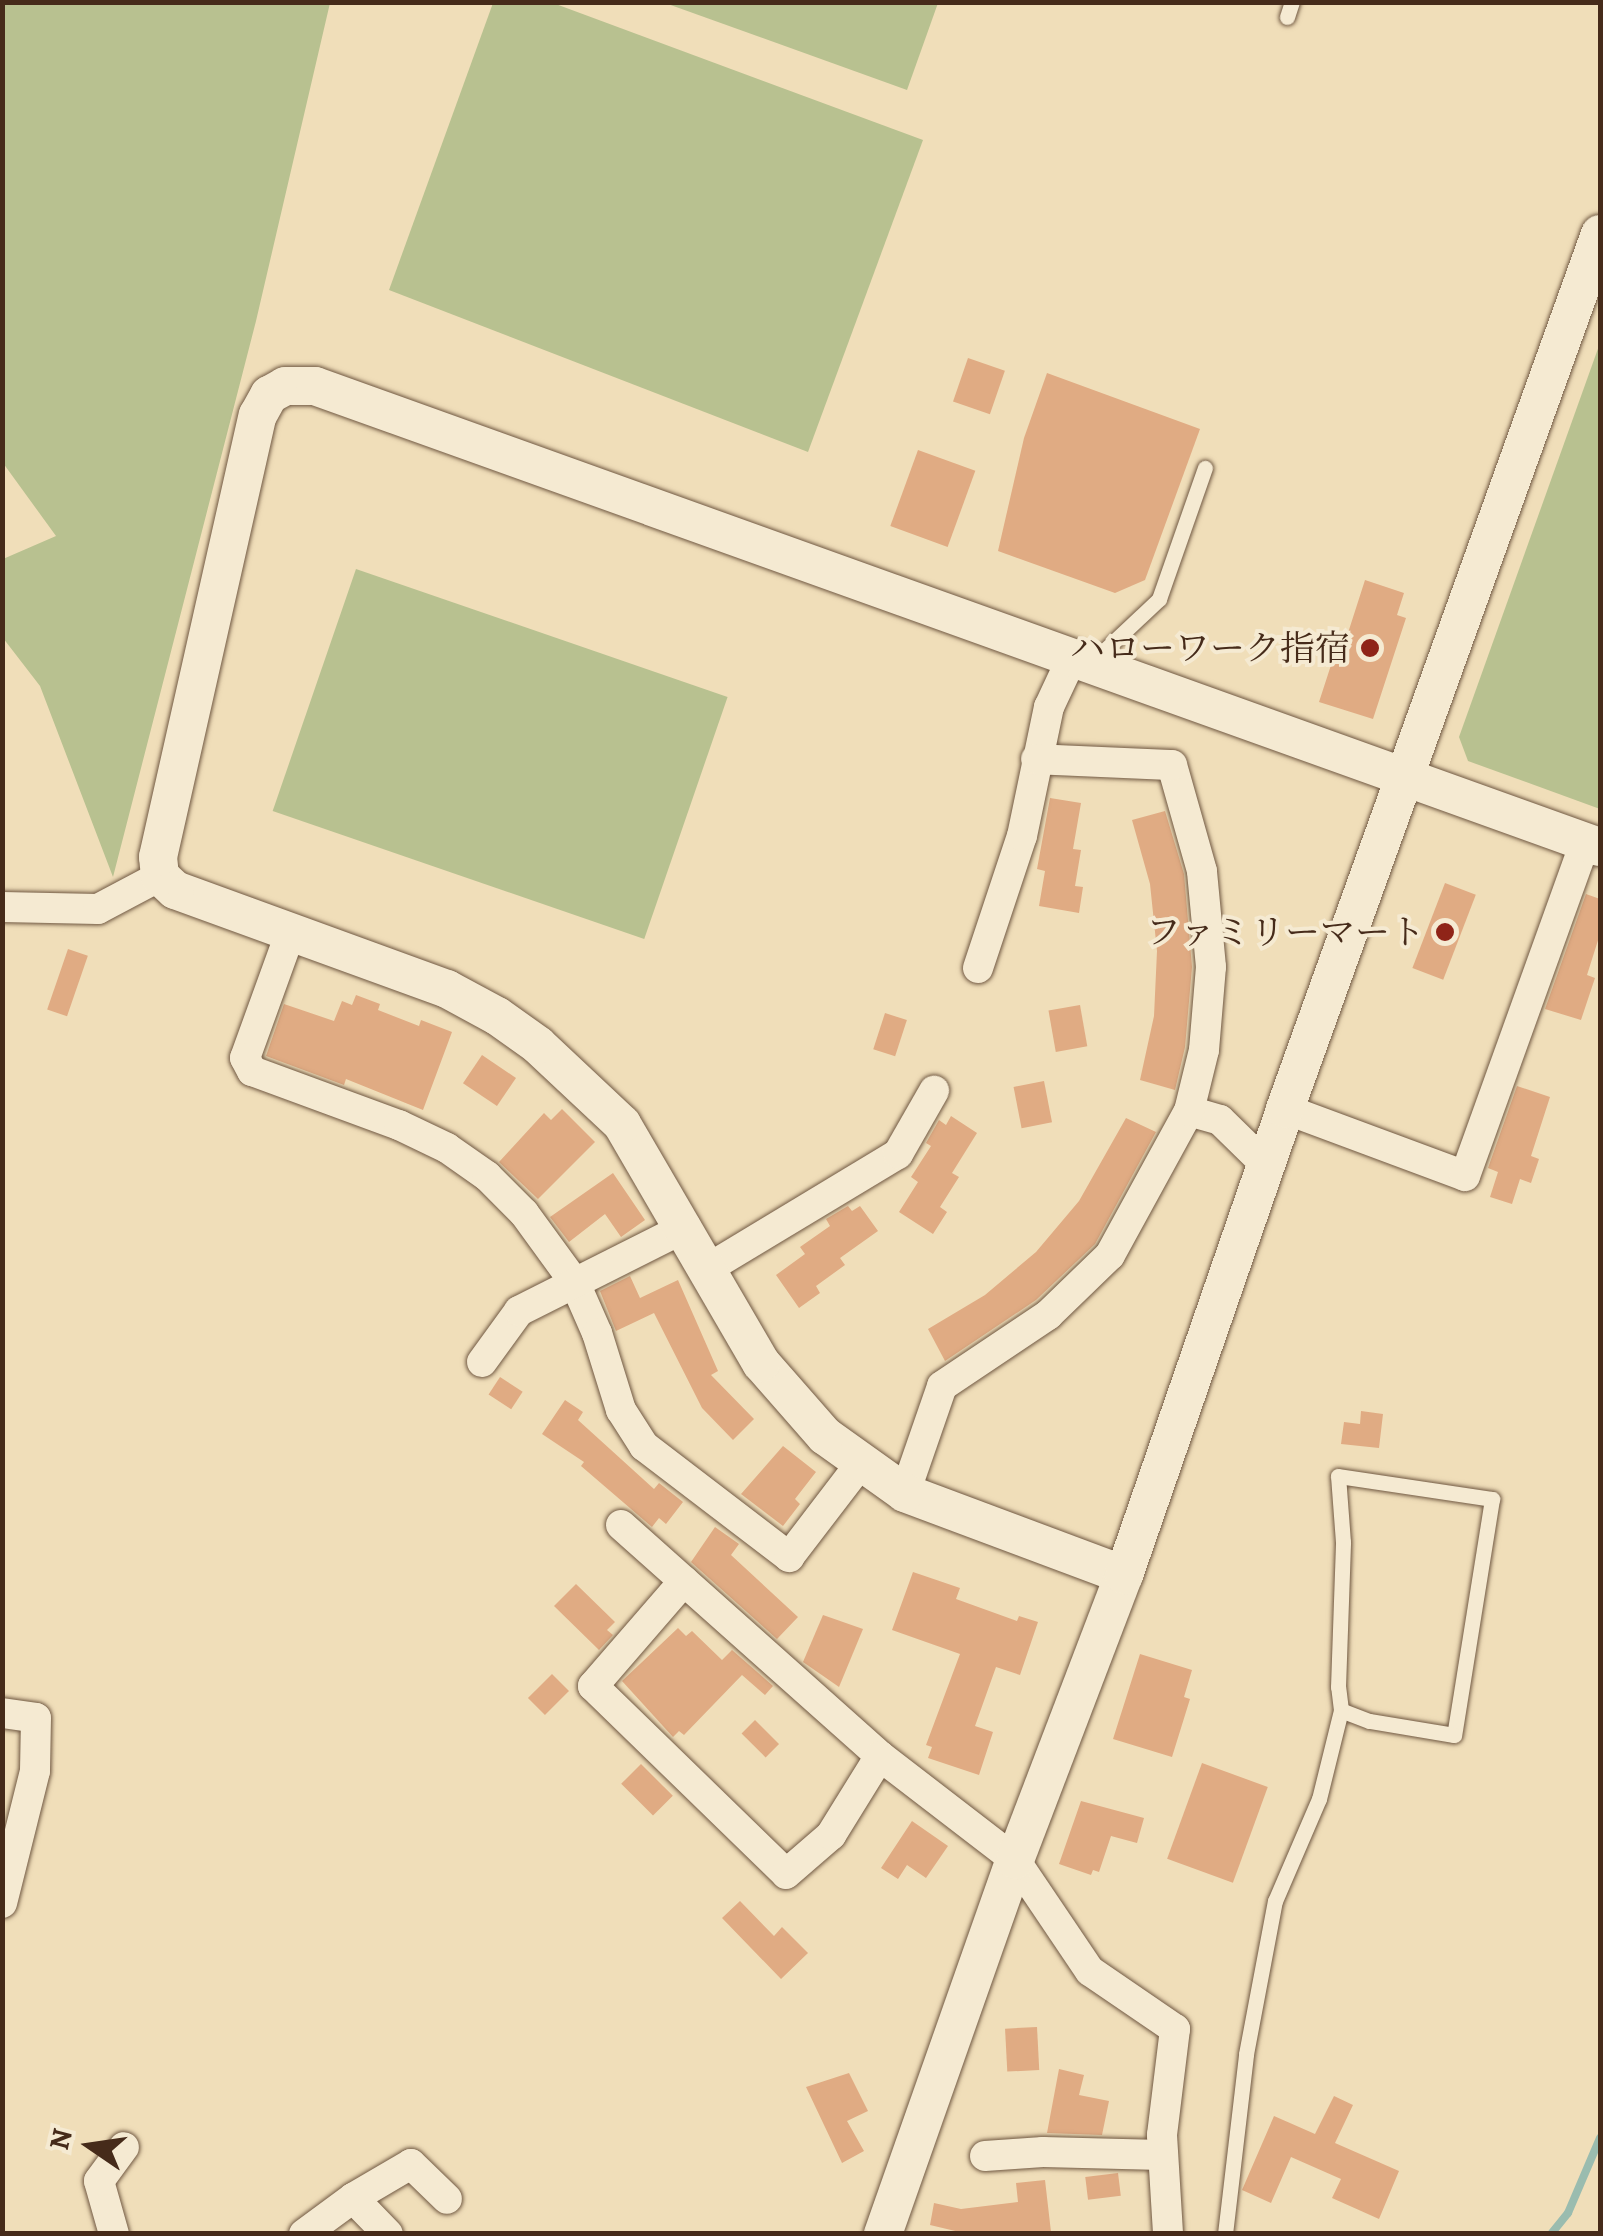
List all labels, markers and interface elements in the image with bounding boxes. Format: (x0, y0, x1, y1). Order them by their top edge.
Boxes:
place label: ハローワーク指宿 (1070, 627, 1350, 669)
marker: ハローワーク指宿 (1359, 637, 1381, 659)
place label: ファミリーマート (1145, 911, 1425, 953)
marker: ファミリーマート (1434, 921, 1456, 943)
north arrow (40, 2096, 140, 2196)
text: N (40, 2125, 82, 2153)

